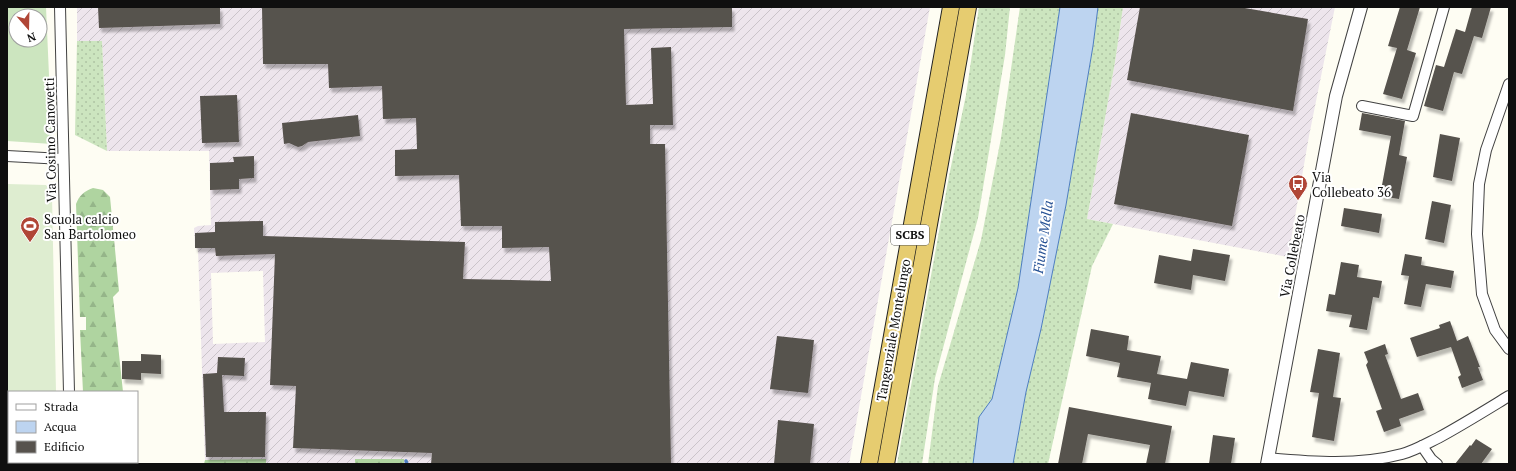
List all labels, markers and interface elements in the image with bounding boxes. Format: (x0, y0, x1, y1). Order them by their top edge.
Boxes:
north arrow (8, 8, 48, 48)
text: N (24, 29, 38, 46)
street label: Via Cosimo Canovetti (40, 77, 60, 203)
place label: Via Collebeato 36 (1312, 168, 1391, 201)
bus stop icon: Via Collebeato 36 (1287, 173, 1309, 201)
water label: Fiume Mella (1028, 199, 1057, 276)
place label: Scuola calcio San Bartolomeo (44, 210, 136, 243)
street label: Via Collebeato (1275, 213, 1309, 299)
sports icon: Scuola calcio San Bartolomeo (19, 215, 41, 243)
road number: SCBS (891, 225, 929, 245)
street label: Tangenziale Montelungo (872, 257, 914, 403)
legend (8, 391, 138, 463)
text: Strada (44, 399, 78, 414)
text: Acqua (44, 419, 77, 434)
text: Edificio (44, 439, 85, 454)

